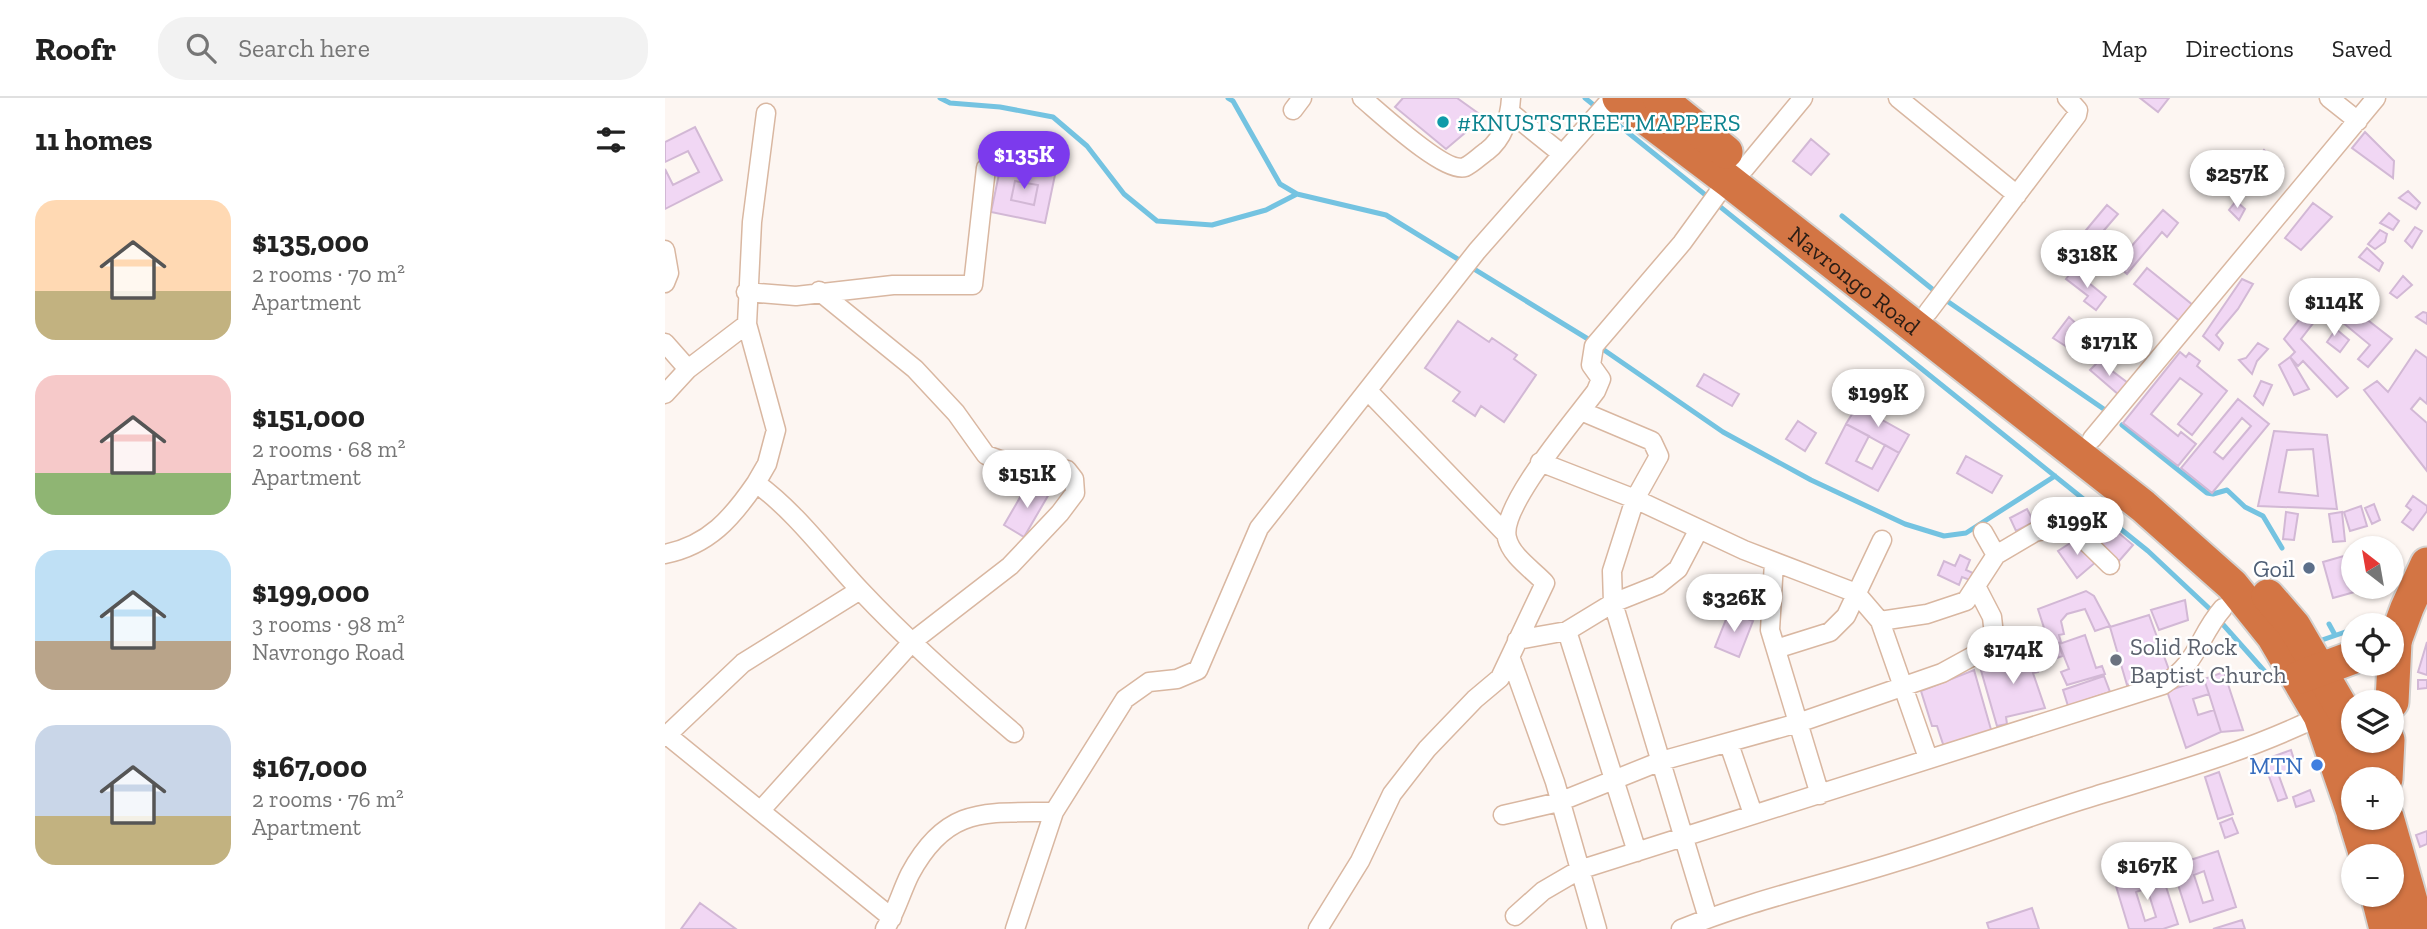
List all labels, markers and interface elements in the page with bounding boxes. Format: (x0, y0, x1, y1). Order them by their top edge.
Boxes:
search box (158, 17, 648, 80)
text: Roofr (35, 29, 116, 68)
icon: search (182, 29, 220, 67)
text: Search here (238, 32, 370, 64)
text: Map (2102, 34, 2148, 63)
text: Directions (2186, 34, 2294, 63)
text: Saved (2332, 34, 2392, 63)
place label: #KNUSTSTREETMAPPERS (1457, 108, 1740, 137)
marker: #KNUSTSTREETMAPPERS (1435, 114, 1451, 130)
icon: filters (592, 121, 630, 159)
text: 11 homes (35, 122, 153, 158)
pin: $135K (975, 132, 1073, 191)
text: $135K (994, 140, 1054, 168)
pin: $257K (2188, 150, 2286, 210)
text: $257K (2206, 159, 2268, 187)
street label: Navrongo Road (1783, 219, 1927, 340)
text: $135,000 (252, 224, 369, 260)
icon: home (91, 228, 175, 312)
pin: $318K (2038, 230, 2136, 290)
text: $318K (2057, 239, 2117, 267)
text: 2 rooms · 70 m² (252, 260, 405, 288)
pin: $114K (2285, 278, 2383, 338)
text: $114K (2305, 287, 2363, 315)
text: Apartment (252, 288, 361, 316)
pin: $171K (2060, 318, 2158, 378)
text: $171K (2081, 327, 2137, 355)
pin: $199K (1829, 370, 1927, 429)
text: $199K (1848, 378, 1908, 406)
text: $151,000 (252, 399, 365, 435)
icon: home (91, 403, 175, 487)
text: 2 rooms · 68 m² (252, 435, 405, 463)
pin: $151K (978, 450, 1076, 510)
text: $151K (998, 459, 1056, 487)
text: Apartment (252, 463, 361, 491)
pin: $199K (2028, 498, 2126, 557)
text: $199K (2047, 506, 2107, 534)
north arrow (2341, 536, 2405, 598)
map controls (2341, 536, 2404, 907)
place label: Goil (2253, 554, 2295, 583)
marker: Goil (2301, 560, 2317, 576)
text: $199,000 (252, 574, 369, 610)
pin: $326K (1685, 574, 1783, 634)
icon: home (91, 578, 175, 662)
text: $326K (1702, 583, 1766, 611)
text: 3 rooms · 98 m² (252, 610, 405, 638)
button: locate (2341, 613, 2404, 676)
pin: $174K (1964, 626, 2062, 686)
place label: Solid Rock Baptist Church (2130, 632, 2287, 689)
text: $174K (1983, 635, 2043, 663)
text: Navrongo Road (252, 638, 404, 666)
marker: Solid Rock Baptist Church (2108, 652, 2124, 668)
button: layers (2341, 690, 2404, 753)
text: $167,000 (252, 749, 367, 785)
place label: MTN (2249, 751, 2303, 780)
icon: home (91, 753, 175, 837)
marker: MTN (2309, 757, 2325, 773)
button: + (2341, 767, 2404, 830)
text: 2 rooms · 76 m² (252, 785, 404, 813)
text: Apartment (252, 813, 361, 841)
pin: $167K (2098, 842, 2196, 902)
button: − (2341, 844, 2404, 907)
text: $167K (2117, 851, 2177, 879)

